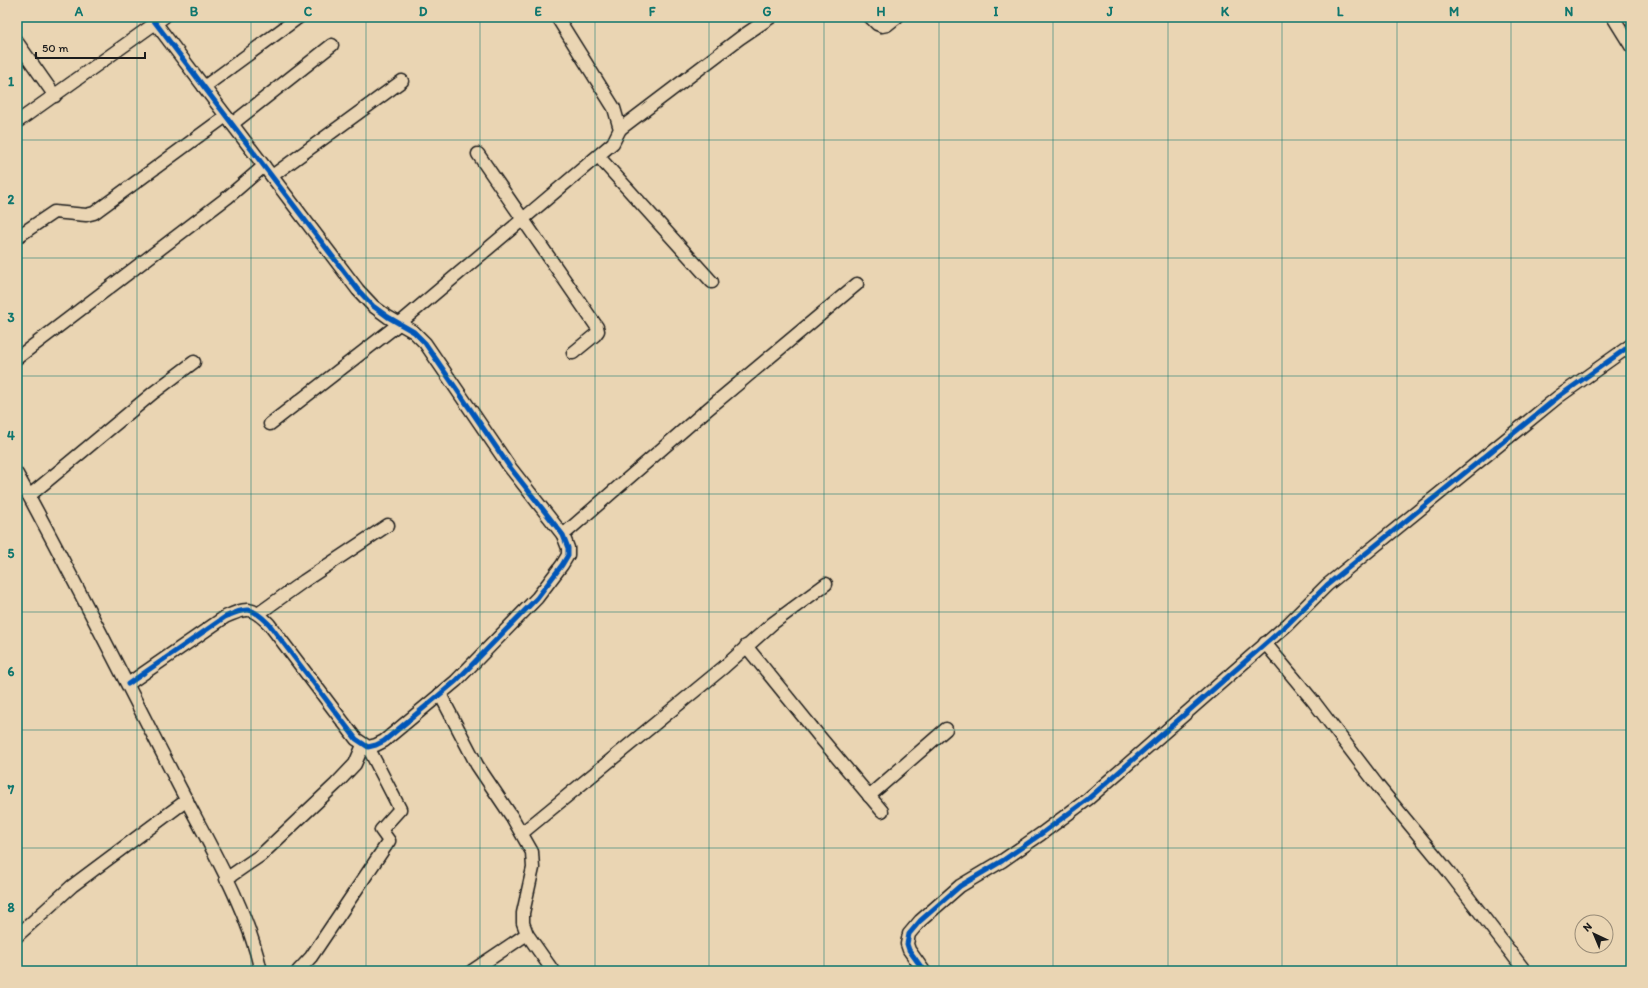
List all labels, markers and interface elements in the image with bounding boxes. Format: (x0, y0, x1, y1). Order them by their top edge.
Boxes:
text: A (74, 4, 84, 19)
text: B (190, 4, 199, 19)
text: C (304, 4, 313, 19)
text: D (419, 4, 428, 19)
text: E (534, 4, 542, 19)
text: F (649, 4, 656, 19)
text: G (763, 4, 772, 19)
text: H (877, 4, 886, 19)
text: I (994, 4, 999, 19)
text: J (1106, 4, 1114, 19)
text: K (1221, 4, 1230, 19)
text: L (1337, 4, 1344, 19)
text: M (1449, 4, 1459, 19)
text: N (1565, 4, 1574, 19)
scale bar (36, 34, 145, 60)
text: 50 m (42, 41, 68, 55)
text: 1 (8, 74, 14, 89)
text: 2 (8, 192, 15, 207)
text: 3 (7, 310, 15, 325)
text: 4 (7, 428, 15, 443)
text: 5 (8, 546, 15, 561)
text: 6 (8, 664, 15, 679)
text: 7 (7, 782, 15, 797)
text: 8 (7, 900, 15, 915)
north arrow (1574, 914, 1614, 954)
text: N (1580, 920, 1595, 934)

